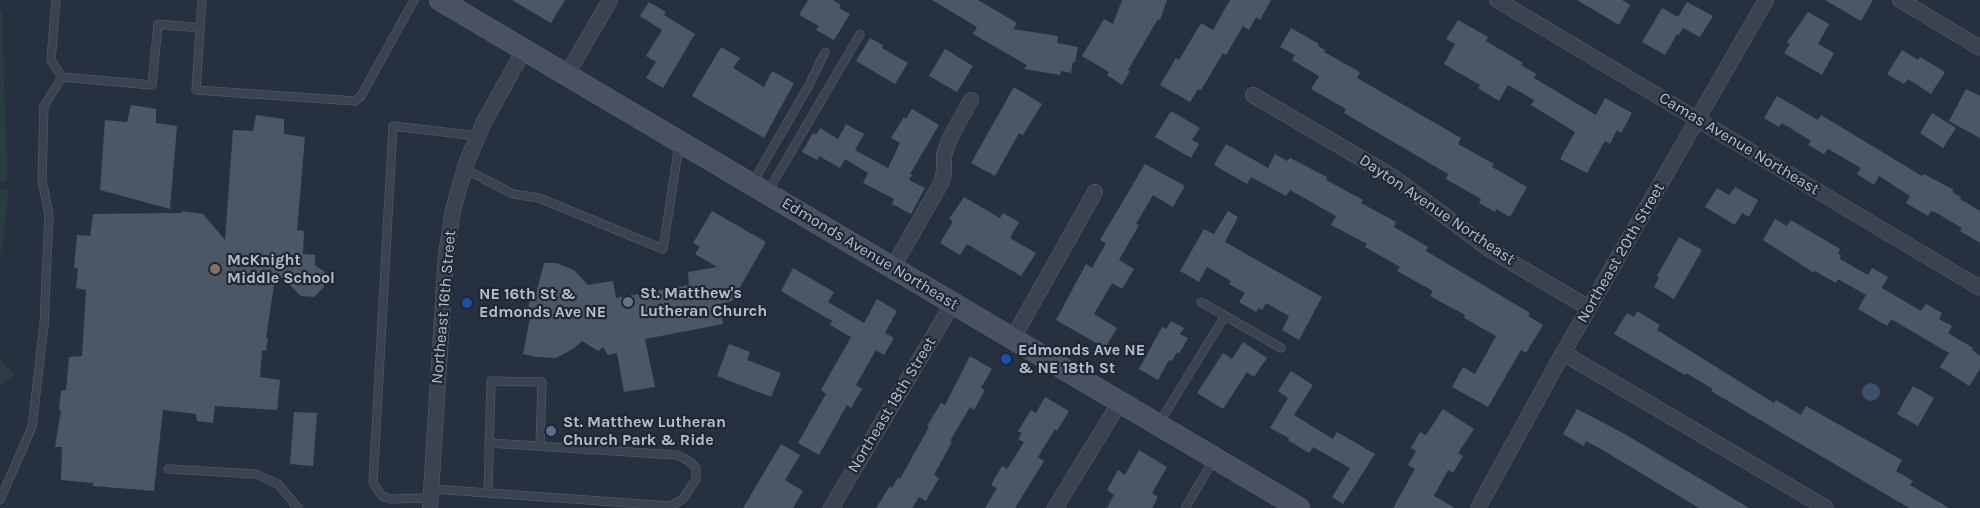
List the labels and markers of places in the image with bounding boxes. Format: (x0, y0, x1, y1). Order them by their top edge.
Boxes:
place label: McKnight Middle School (227, 250, 335, 288)
marker: McKnight Middle School (208, 262, 222, 276)
place label: St. Matthew's Lutheran Church (640, 283, 767, 321)
place label: NE 16th St & Edmonds Ave NE (479, 284, 606, 322)
marker: St. Matthew's Lutheran Church (621, 295, 635, 309)
marker: NE 16th St & Edmonds Ave NE (460, 296, 474, 310)
place label: Edmonds Ave NE & NE 18th St (1018, 340, 1145, 378)
marker: Edmonds Ave NE & NE 18th St (999, 352, 1013, 366)
place label: St. Matthew Lutheran Church Park & Ride (563, 412, 726, 450)
marker: St. Matthew Lutheran Church Park & Ride (544, 424, 558, 438)

